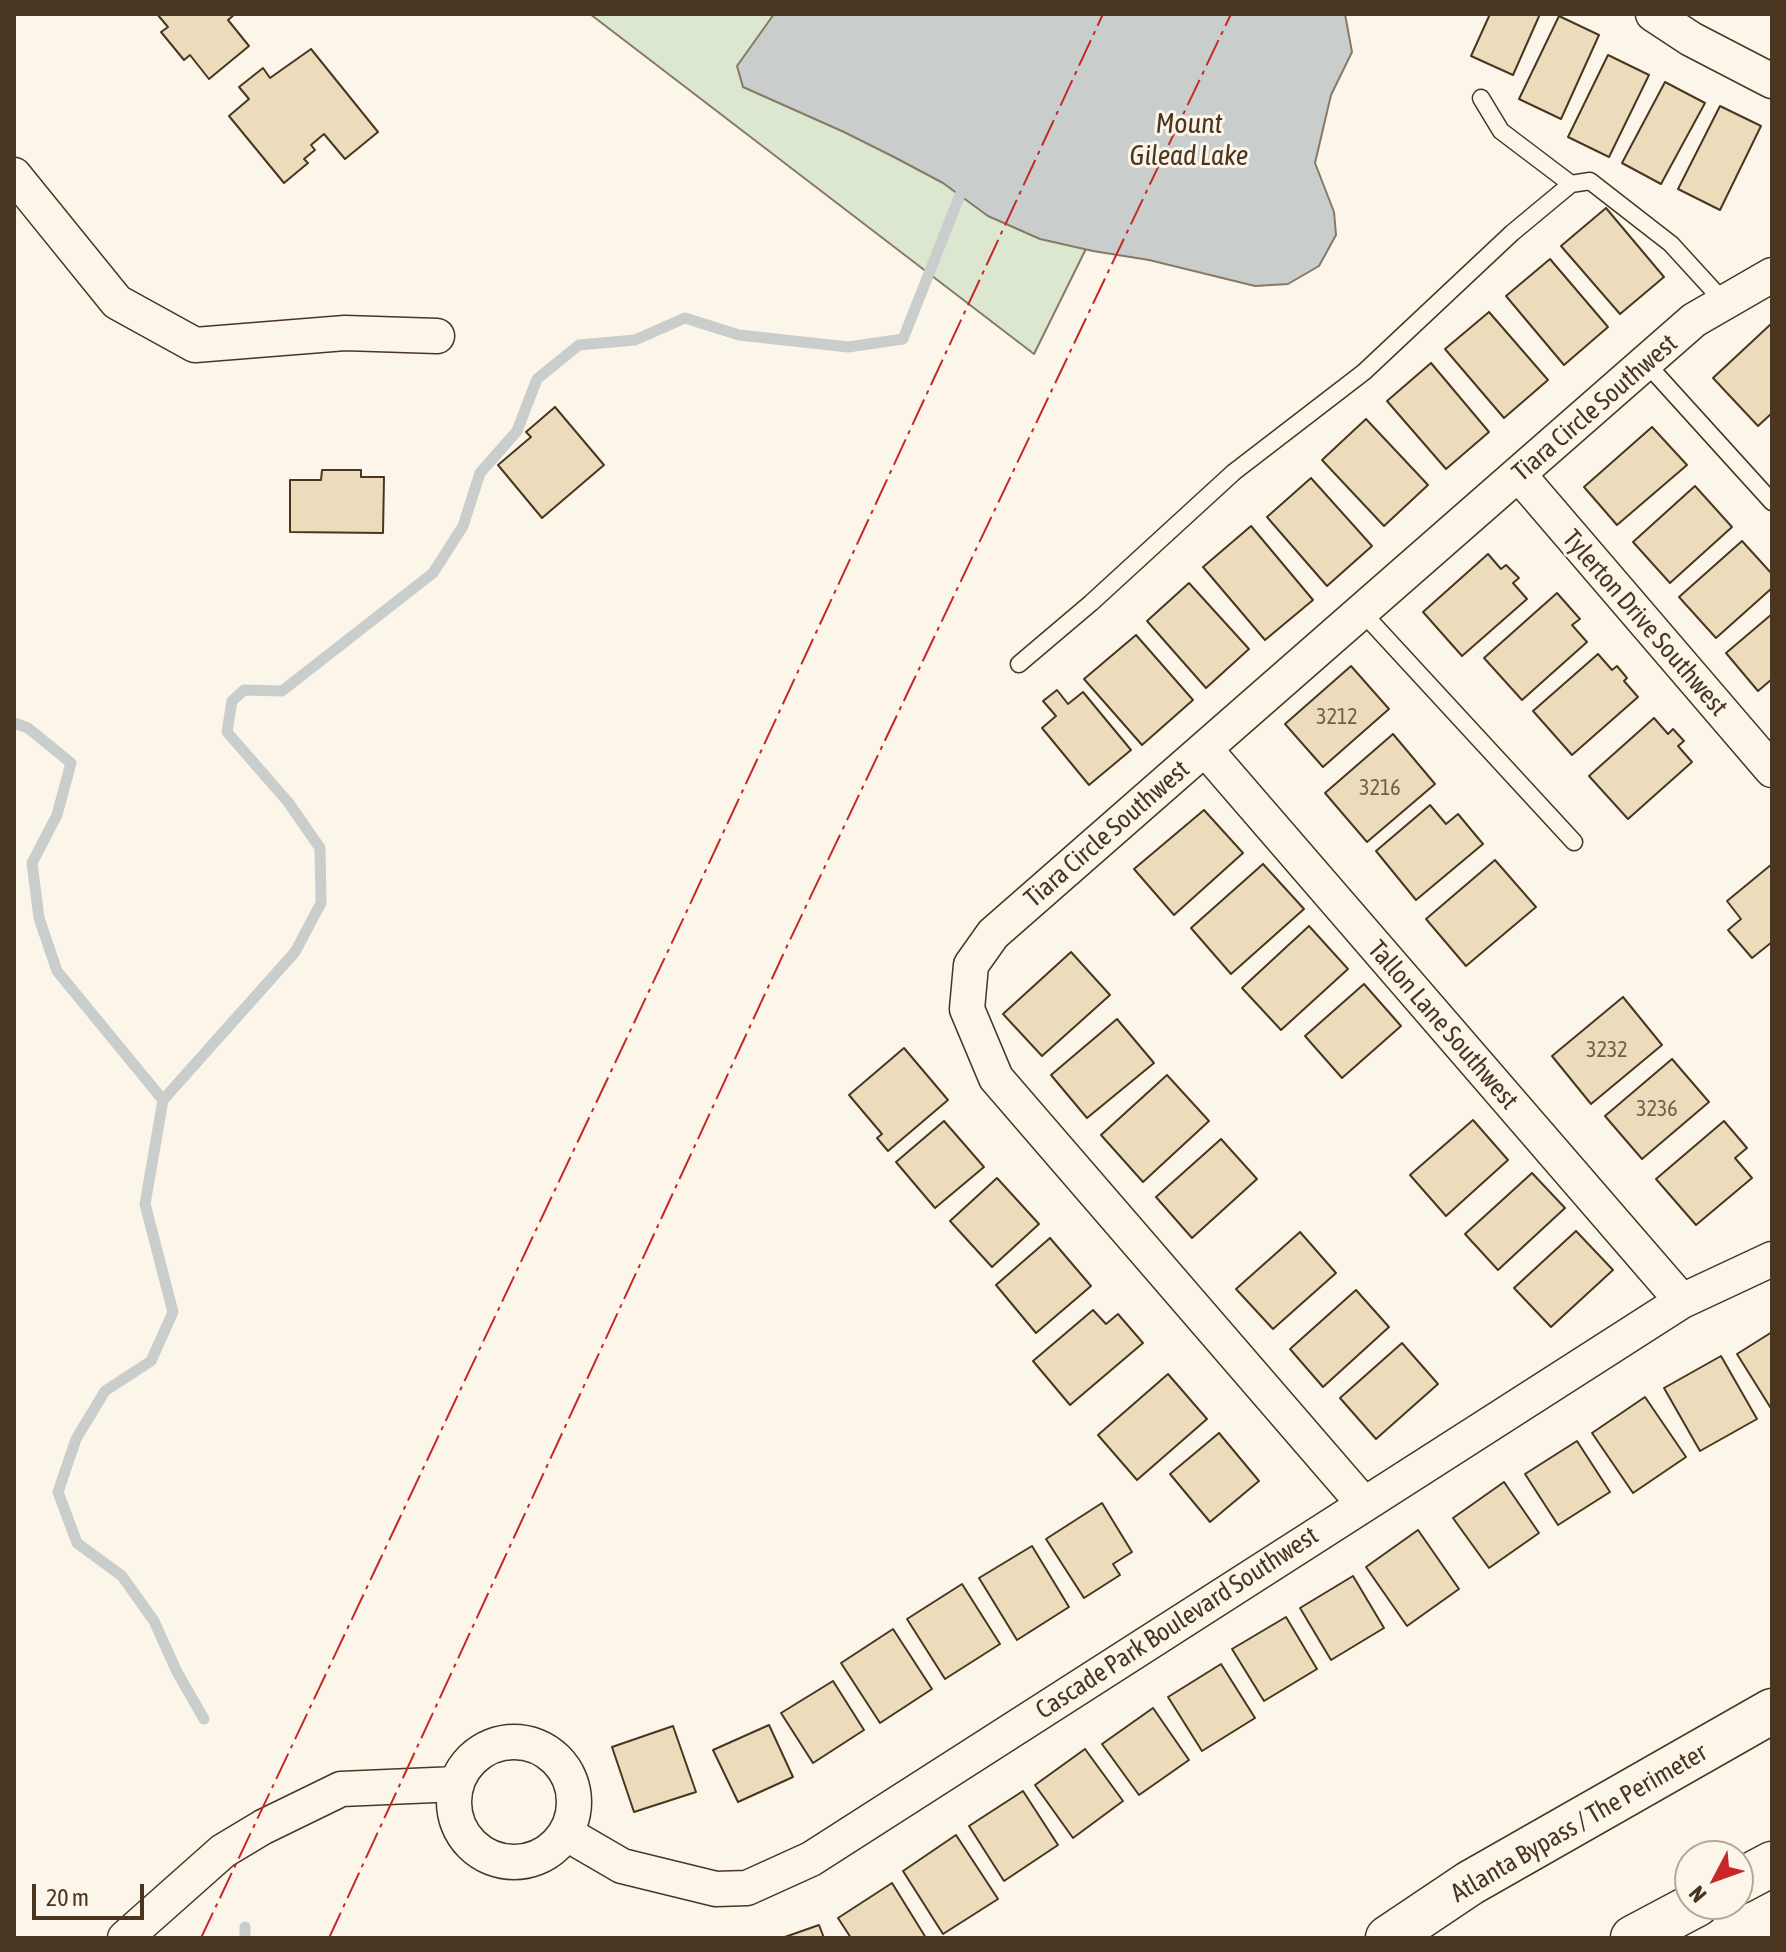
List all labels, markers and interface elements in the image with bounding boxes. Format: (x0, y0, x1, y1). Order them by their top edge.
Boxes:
water label: Mount Gilead Lake (1130, 107, 1248, 173)
street label: Tiara Circle Southwest (1506, 328, 1684, 488)
street label: Tylerton Drive Southwest (1556, 524, 1734, 722)
house number: 3212 (1316, 704, 1358, 730)
street label: Tiara Circle Southwest (1018, 754, 1196, 914)
house number: 3216 (1359, 775, 1401, 801)
street label: Tallon Lane Southwest (1361, 934, 1525, 1116)
house number: 3232 (1586, 1037, 1628, 1063)
house number: 3236 (1636, 1096, 1678, 1122)
street label: Cascade Park Boulevard Southwest (1030, 1520, 1324, 1726)
street label: Atlanta Bypass / The Perimeter (1445, 1737, 1713, 1909)
north arrow (1674, 1840, 1754, 1920)
scale bar (36, 1868, 148, 1918)
text: N (1683, 1881, 1711, 1908)
text: 20 m (46, 1884, 89, 1911)

